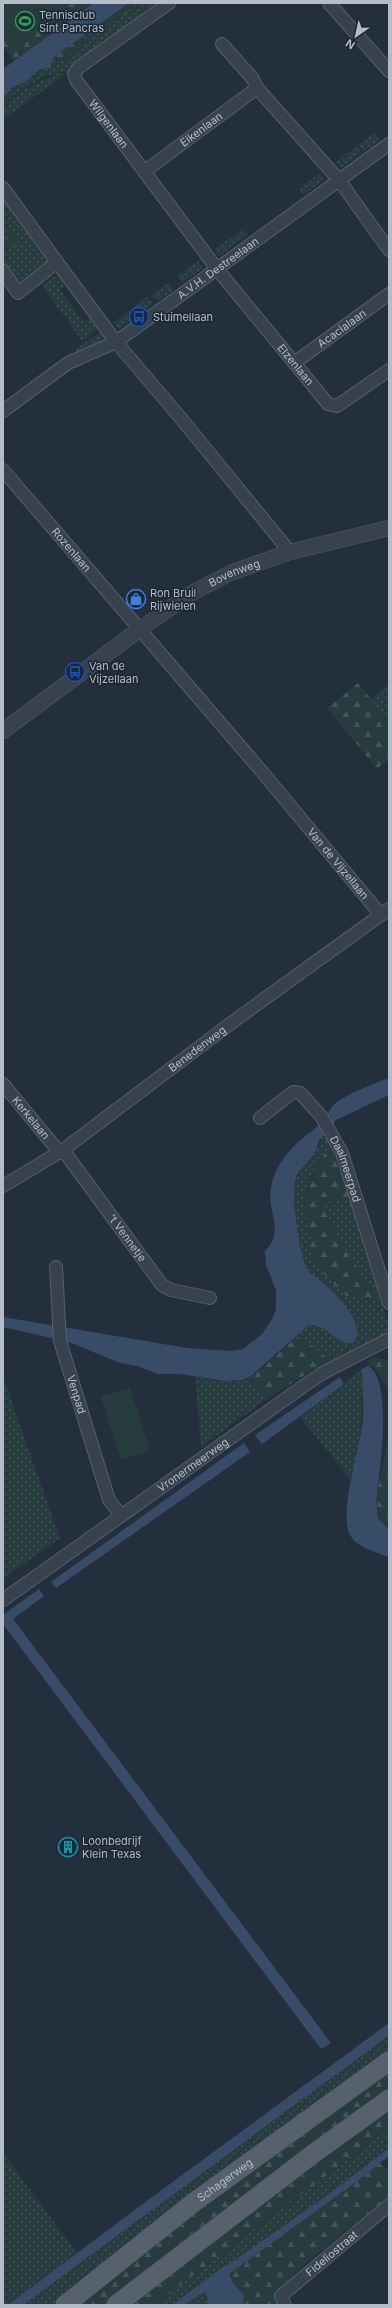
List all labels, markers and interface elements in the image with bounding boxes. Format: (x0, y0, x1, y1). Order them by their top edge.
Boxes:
place label: Tennisclub Sint Pancras (39, 8, 104, 35)
sports icon: Tennisclub Sint Pancras (14, 10, 36, 32)
north arrow (336, 16, 376, 56)
text: N (343, 36, 358, 52)
street label: Wilgenlaan (86, 97, 131, 151)
street label: Eikenlaan (177, 109, 225, 150)
street label: A.V.H. Destreelaan (174, 234, 261, 302)
bus stop icon: Stuimellaan (128, 306, 150, 328)
street label: Acacialaan (315, 306, 369, 351)
place label: Stuimellaan (153, 310, 213, 324)
street label: Elzenlaan (274, 341, 317, 388)
street label: Rozenlaan (49, 525, 94, 575)
street label: Bovenweg (206, 556, 262, 590)
place label: Ron Bruil Rijwielen (150, 586, 196, 613)
shop icon: Ron Bruil Rijwielen (125, 588, 147, 610)
place label: Van de Vijzellaan (89, 659, 138, 686)
bus stop icon: Van de Vijzellaan (64, 661, 86, 683)
street label: Van de Vijzellaan (305, 825, 372, 902)
street label: Benedenweg (166, 1023, 229, 1075)
street label: Kerkelaan (9, 1094, 53, 1142)
street label: Daalmeerpad (327, 1133, 364, 1204)
street label: 't Vennetje (105, 1211, 150, 1264)
street label: Venpad (64, 1373, 89, 1415)
street label: Vronermeerweg (154, 1435, 231, 1495)
place label: Loonbedrijf Klein Texas (82, 1834, 142, 1861)
building icon: Loonbedrijf Klein Texas (57, 1836, 79, 1858)
street label: Schagerweg (194, 2155, 255, 2205)
street label: Fideliostraat (303, 2227, 361, 2279)

